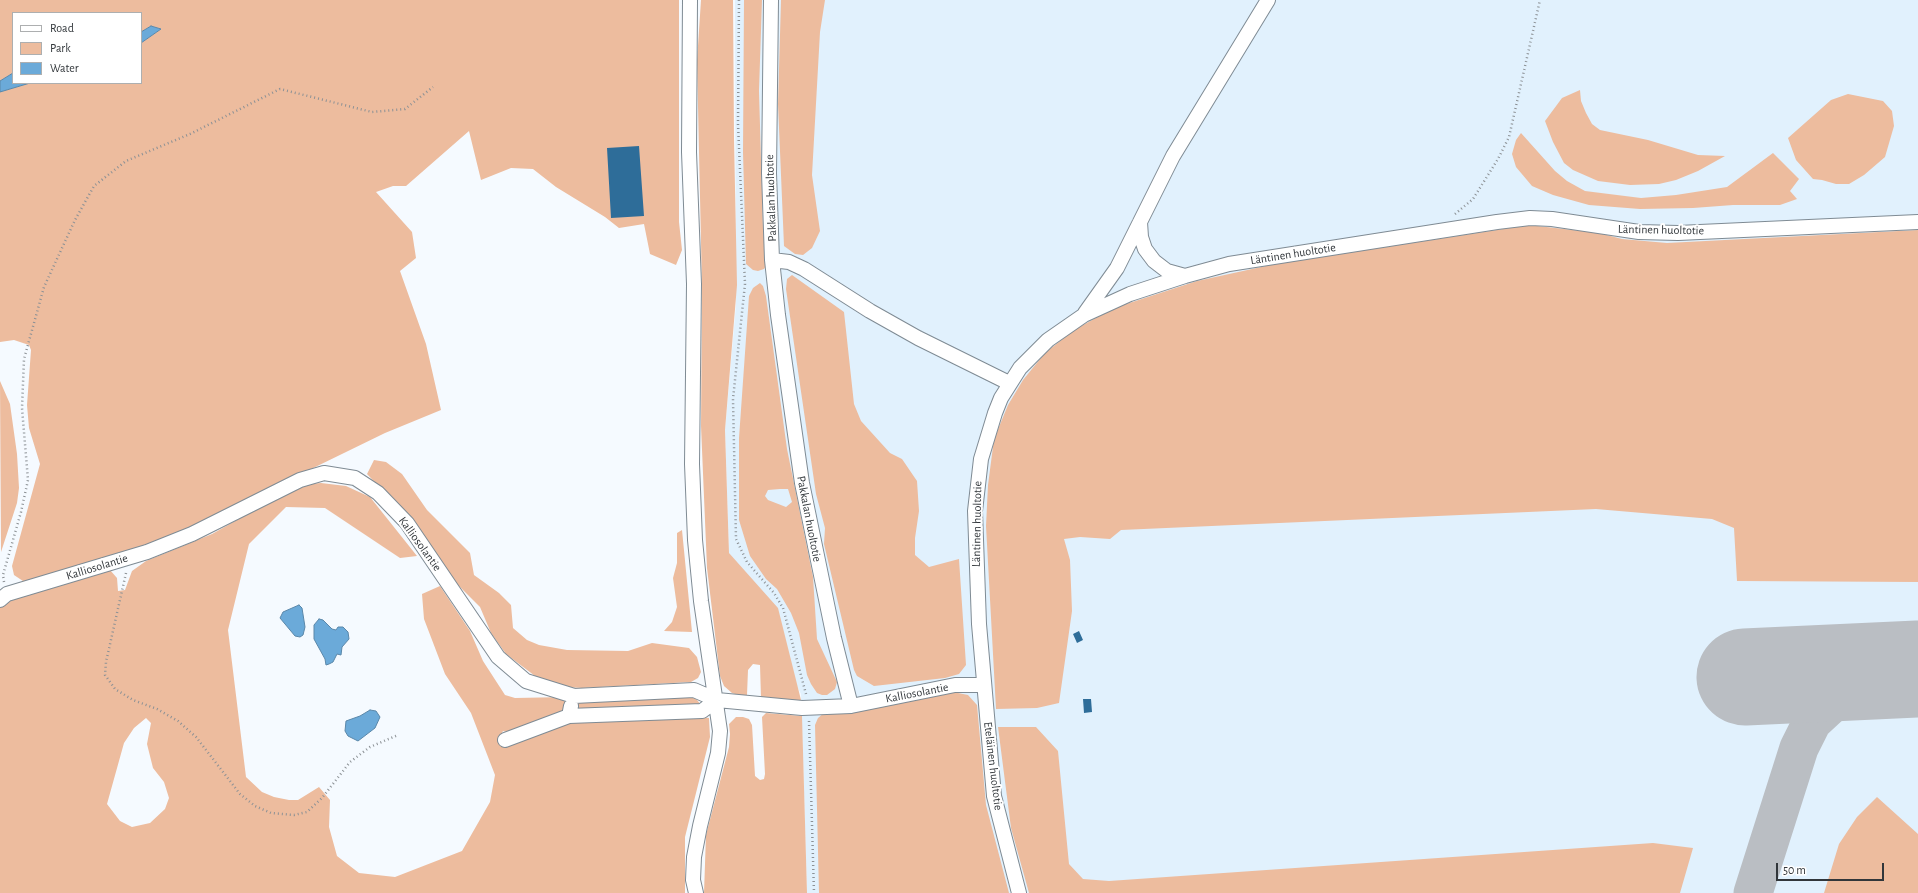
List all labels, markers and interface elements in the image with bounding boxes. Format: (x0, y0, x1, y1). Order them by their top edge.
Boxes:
legend (12, 12, 142, 84)
text: Road (50, 22, 74, 34)
text: Park (50, 42, 71, 54)
text: Water (50, 62, 79, 74)
street label: Pakkalan huoltotie (762, 154, 780, 242)
street label: Läntinen huoltotie (1618, 222, 1704, 238)
street label: Läntinen huoltotie (1249, 240, 1337, 268)
street label: Pakkalan huoltotie (794, 475, 824, 563)
street label: Läntinen huoltotie (969, 481, 985, 567)
street label: Kalliosolantie (395, 514, 445, 574)
street label: Kalliosolantie (64, 551, 130, 583)
street label: Kalliosolantie (884, 680, 950, 706)
street label: Eteläinen huoltotie (980, 721, 1006, 811)
scale bar (1778, 855, 1886, 881)
text: 50 m (1783, 864, 1806, 876)

